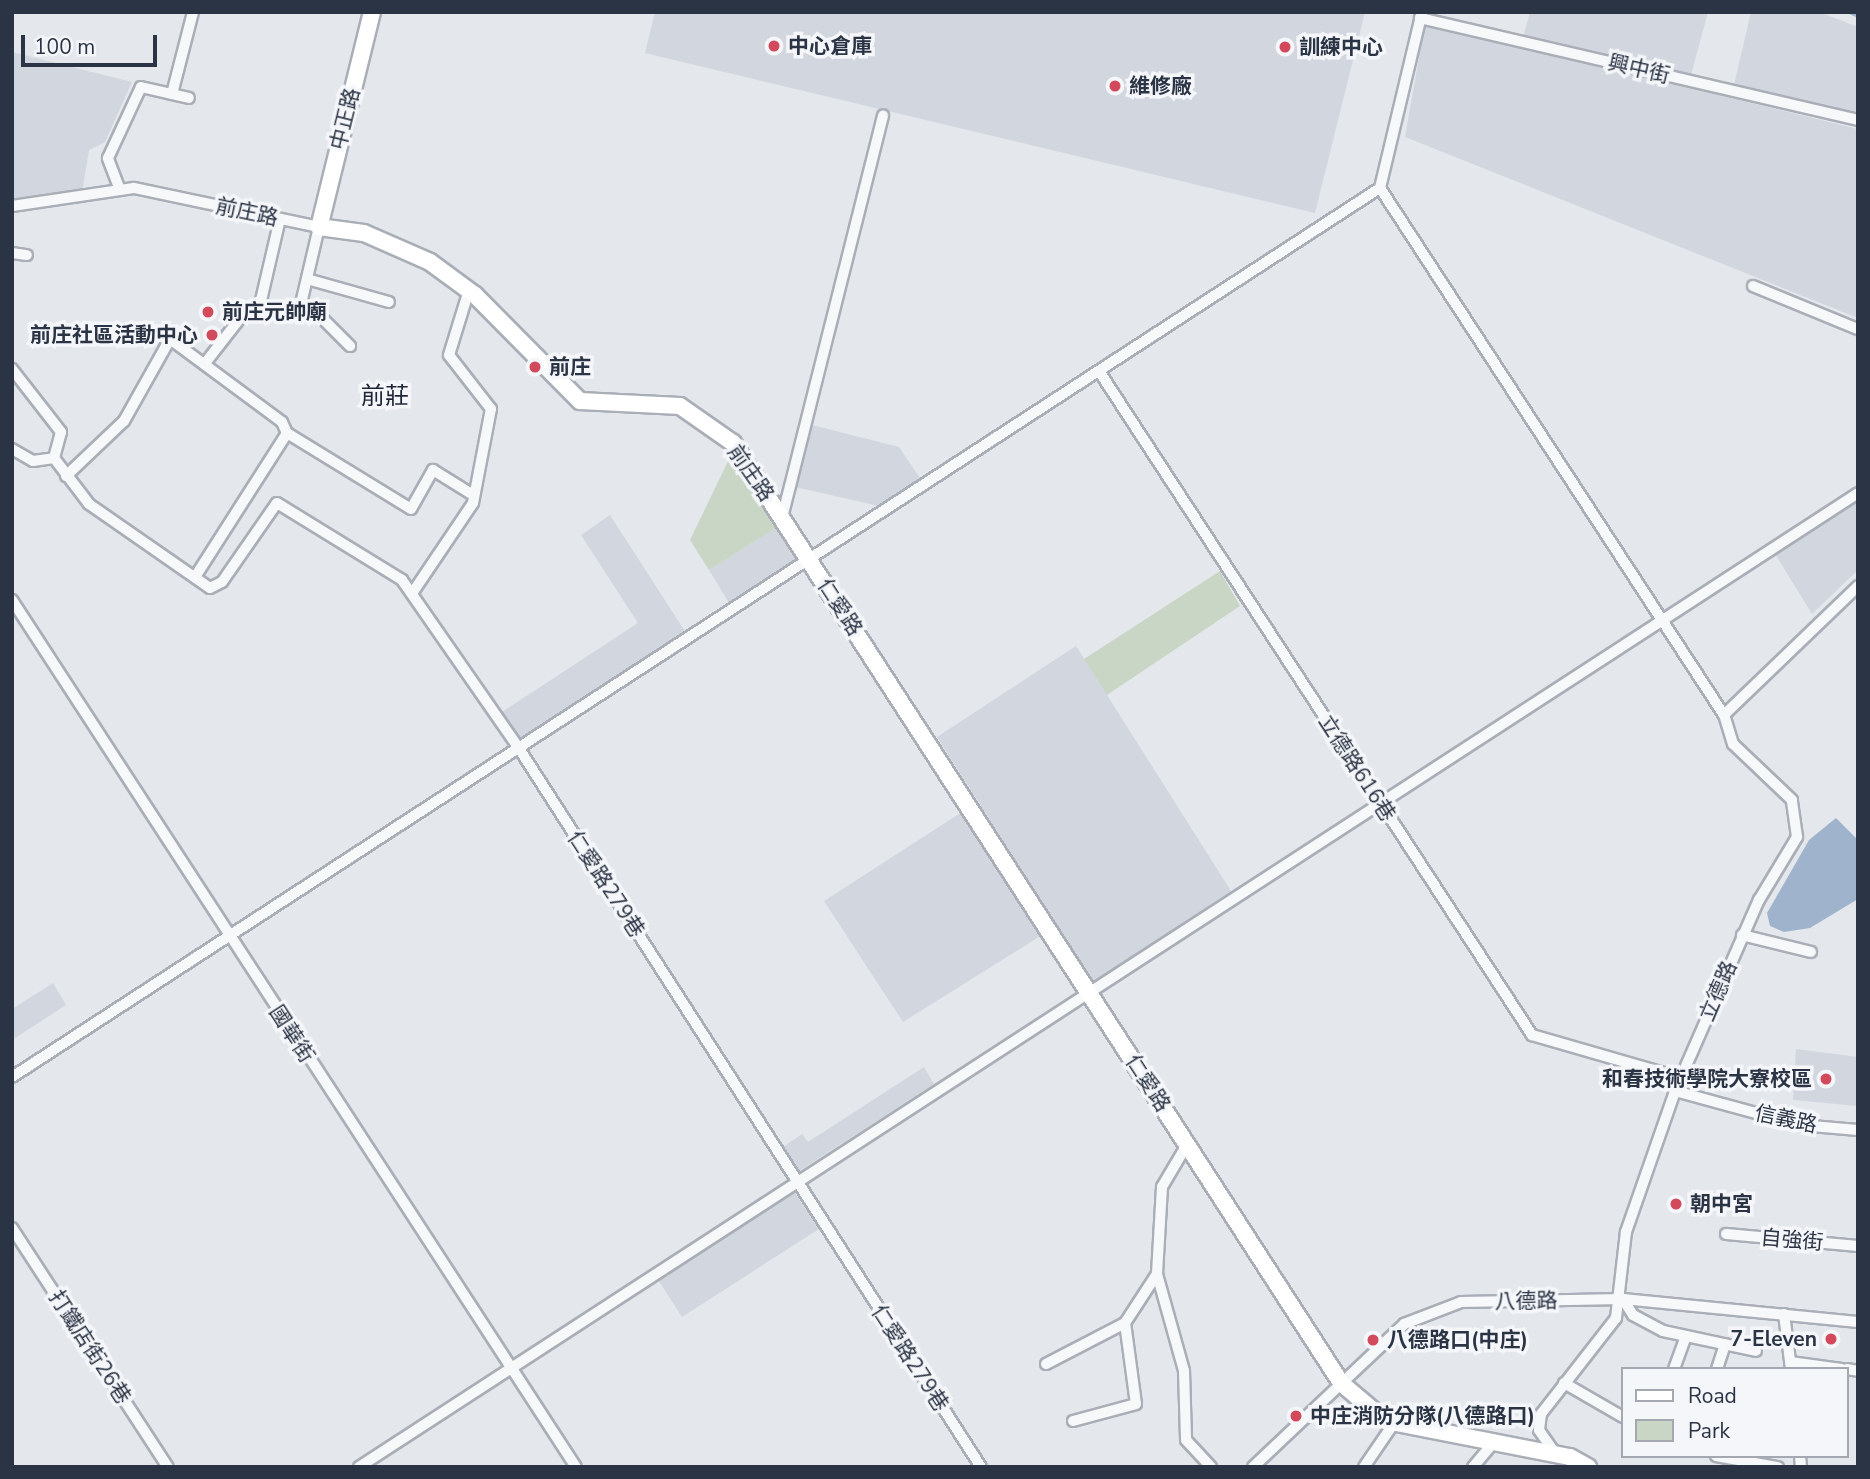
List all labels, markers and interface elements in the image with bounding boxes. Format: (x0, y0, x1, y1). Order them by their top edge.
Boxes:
scale bar (24, 21, 161, 65)
text: 100 m (34, 33, 95, 61)
place label: 中心倉庫 (788, 33, 872, 59)
place label: 訓練中心 (1299, 34, 1383, 60)
marker: 中心倉庫 (766, 38, 782, 54)
marker: 訓練中心 (1277, 39, 1293, 55)
street label: 興中街 (1605, 50, 1673, 88)
place label: 維修廠 (1129, 73, 1192, 99)
marker: 維修廠 (1107, 78, 1123, 94)
street label: 中正路 (325, 85, 365, 153)
street label: 前庄路 (214, 193, 280, 231)
place label: 前庄元帥廟 (222, 299, 327, 325)
marker: 前庄元帥廟 (200, 304, 216, 320)
place label: 前庄社區活動中心 (30, 322, 198, 348)
marker: 前庄社區活動中心 (204, 327, 220, 343)
place label: 前庄 (549, 354, 591, 380)
marker: 前庄 (527, 359, 543, 375)
district label: 前莊 (361, 383, 409, 411)
street label: 前庄路 (723, 440, 779, 506)
street label: 仁愛路 (812, 574, 868, 640)
street label: 立德路616巷 (1313, 710, 1401, 826)
street label: 仁愛路279巷 (562, 826, 650, 942)
street label: 立德路 (1694, 957, 1742, 1025)
street label: 國華街 (264, 1001, 320, 1067)
street label: 仁愛路 (1120, 1050, 1176, 1116)
place label: 和春技術學院大寮校區 (1602, 1066, 1812, 1092)
marker: 和春技術學院大寮校區 (1818, 1071, 1834, 1087)
street label: 信義路 (1753, 1100, 1819, 1138)
place label: 朝中宮 (1690, 1191, 1753, 1217)
marker: 朝中宮 (1668, 1196, 1684, 1212)
street label: 自強街 (1760, 1225, 1824, 1255)
street label: 打鐵店街26巷 (44, 1286, 136, 1408)
street label: 八德路 (1494, 1288, 1558, 1314)
street label: 仁愛路279巷 (866, 1300, 954, 1416)
place label: 7-Eleven (1730, 1326, 1817, 1352)
place label: 八德路口(中庄) (1387, 1327, 1528, 1353)
marker: 7-Eleven (1823, 1331, 1839, 1347)
marker: 八德路口(中庄) (1365, 1332, 1381, 1348)
legend (1622, 1367, 1849, 1458)
text: Road (1688, 1382, 1737, 1410)
place label: 中庄消防分隊(八德路口) (1310, 1403, 1535, 1429)
marker: 中庄消防分隊(八德路口) (1288, 1408, 1304, 1424)
text: Park (1688, 1417, 1730, 1445)

